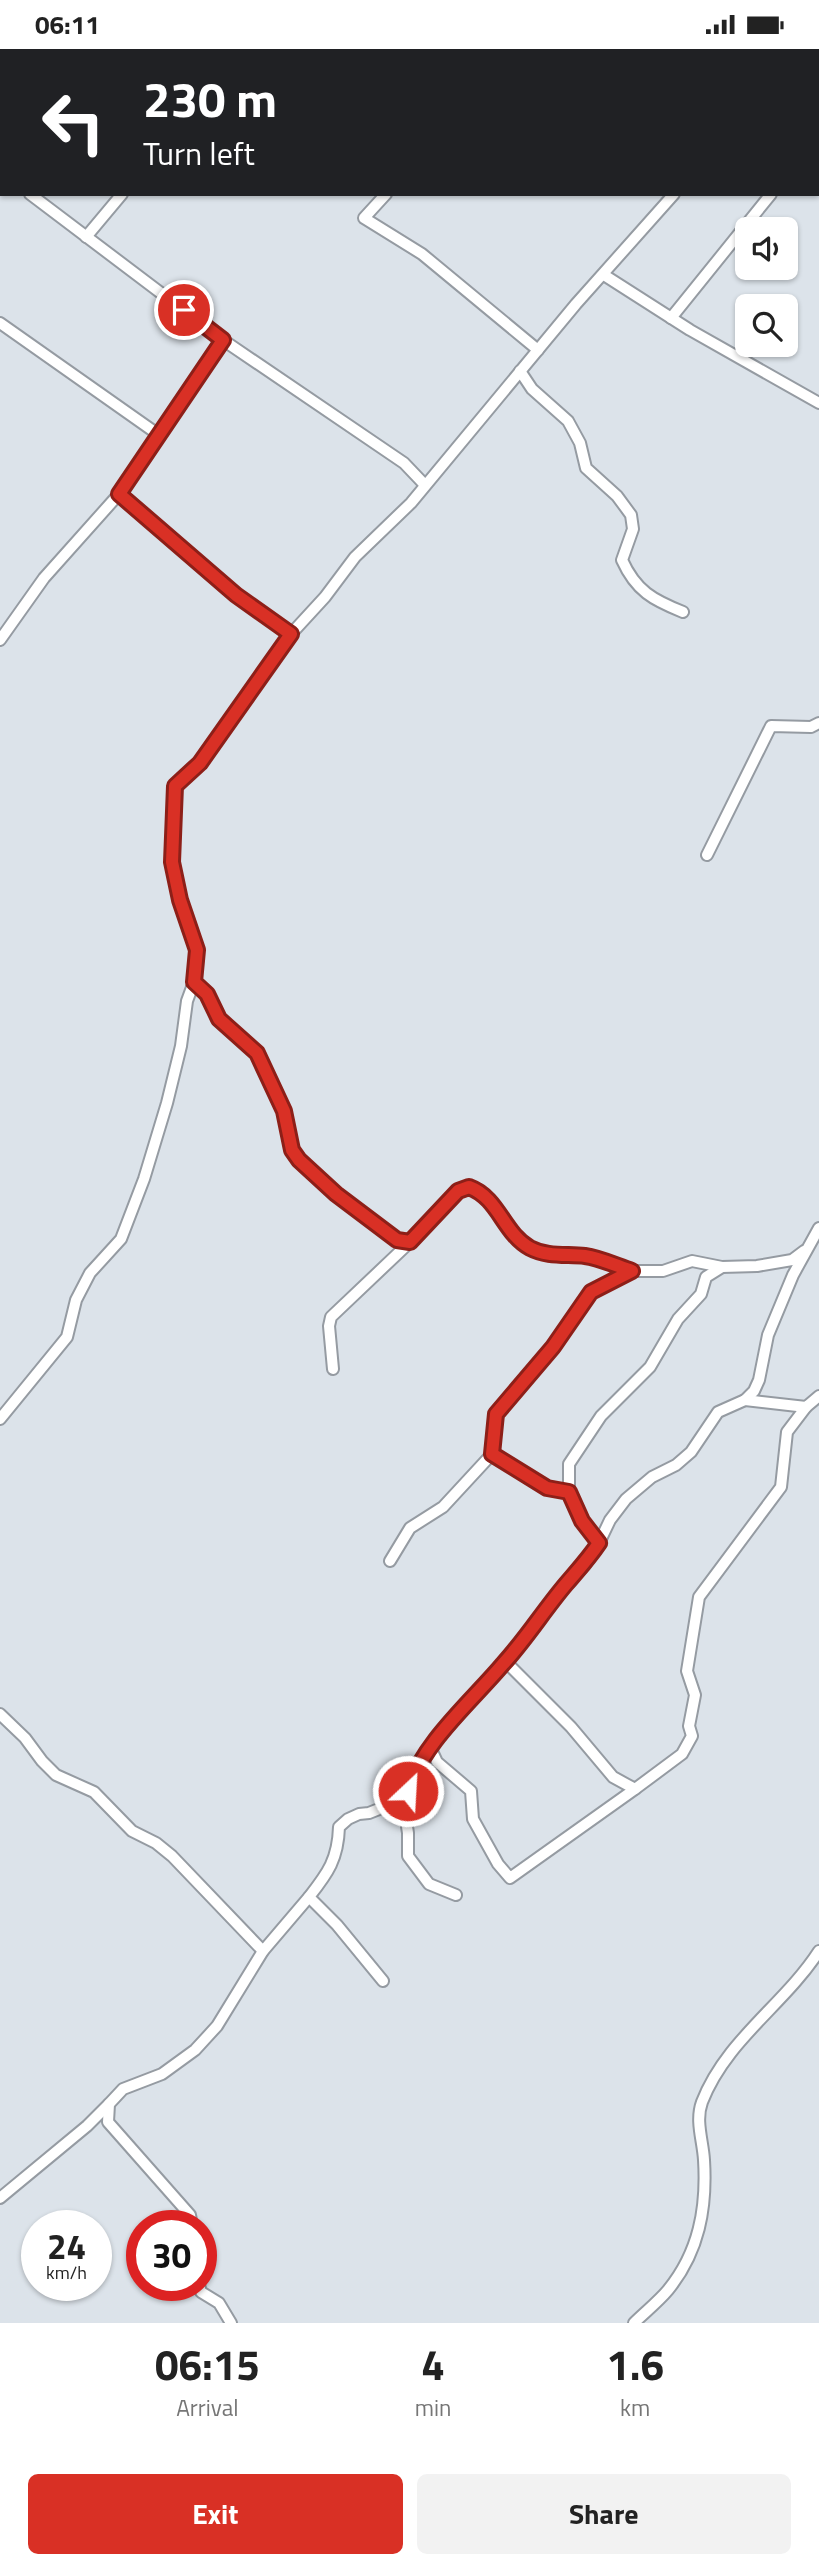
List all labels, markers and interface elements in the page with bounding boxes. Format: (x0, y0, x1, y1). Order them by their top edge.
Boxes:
text: 06:11 (35, 5, 100, 44)
text: 230 m (143, 61, 277, 136)
icon: left (28, 77, 119, 168)
text: Turn left (143, 129, 255, 177)
map controls (735, 217, 798, 357)
button: sound (735, 217, 798, 280)
pin (154, 280, 214, 340)
icon: arrive (165, 291, 203, 329)
button: search (735, 294, 798, 357)
position arrow (371, 1754, 445, 1828)
speed limit sign: 30 (126, 2210, 217, 2301)
text: 24 (47, 2219, 86, 2273)
text: km/h (46, 2259, 87, 2286)
text: 06:15 (155, 2332, 260, 2396)
text: 4 (421, 2332, 445, 2396)
text: 1.6 (606, 2332, 664, 2396)
text: Arrival (176, 2390, 239, 2425)
text: min (415, 2390, 451, 2425)
text: km (620, 2390, 650, 2425)
button: Exit (28, 2474, 403, 2554)
button: Share (417, 2474, 791, 2554)

